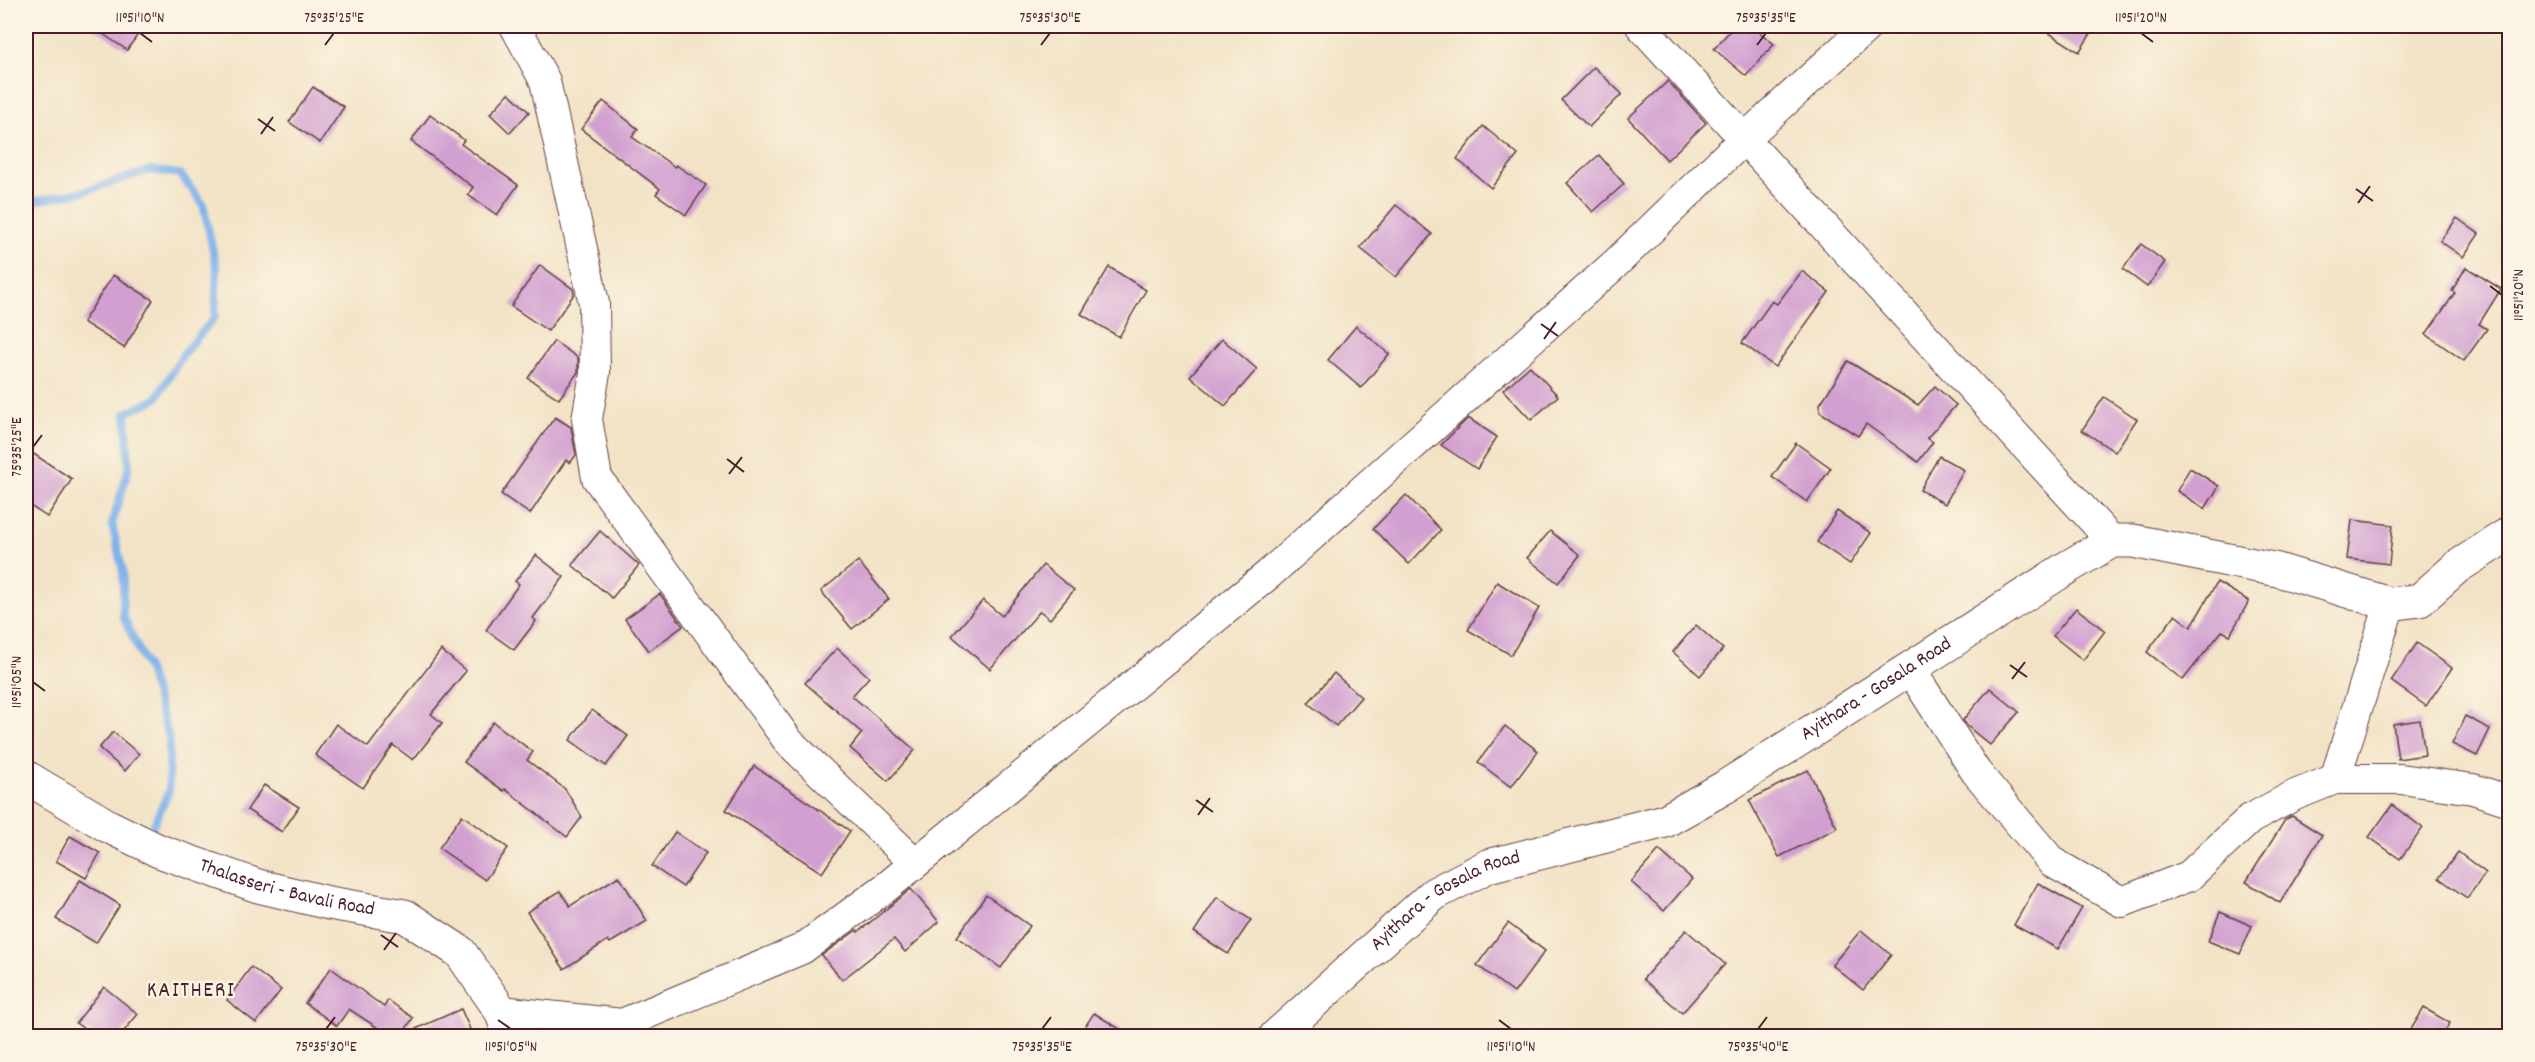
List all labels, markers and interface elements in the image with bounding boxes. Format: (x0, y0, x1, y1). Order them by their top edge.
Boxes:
text: 11°51'10"N (116, 8, 164, 30)
text: 75°35'25"E (304, 8, 364, 30)
text: 75°35'30"E (1019, 8, 1081, 30)
text: 75°35'35"E (1736, 8, 1796, 30)
text: 11°51'20"N (2115, 8, 2167, 30)
text: 11°51'20"N (2509, 269, 2531, 321)
text: 75°35'25"E (7, 417, 29, 477)
street label: Ayithara - Gosala Road (1796, 631, 1958, 749)
text: 11°51'05"N (7, 656, 29, 708)
street label: Ayithara - Gosala Road (1365, 844, 1523, 958)
street label: Thalasseri - Bavali Road (195, 852, 377, 925)
district label: KAITHERI (147, 976, 235, 1007)
text: 75°35'30"E (295, 1037, 357, 1059)
text: 11°51'05"N (485, 1037, 537, 1059)
text: 75°35'35"E (1012, 1037, 1072, 1059)
text: 11°51'10"N (1487, 1037, 1535, 1059)
text: 75°35'40"E (1728, 1037, 1788, 1059)

